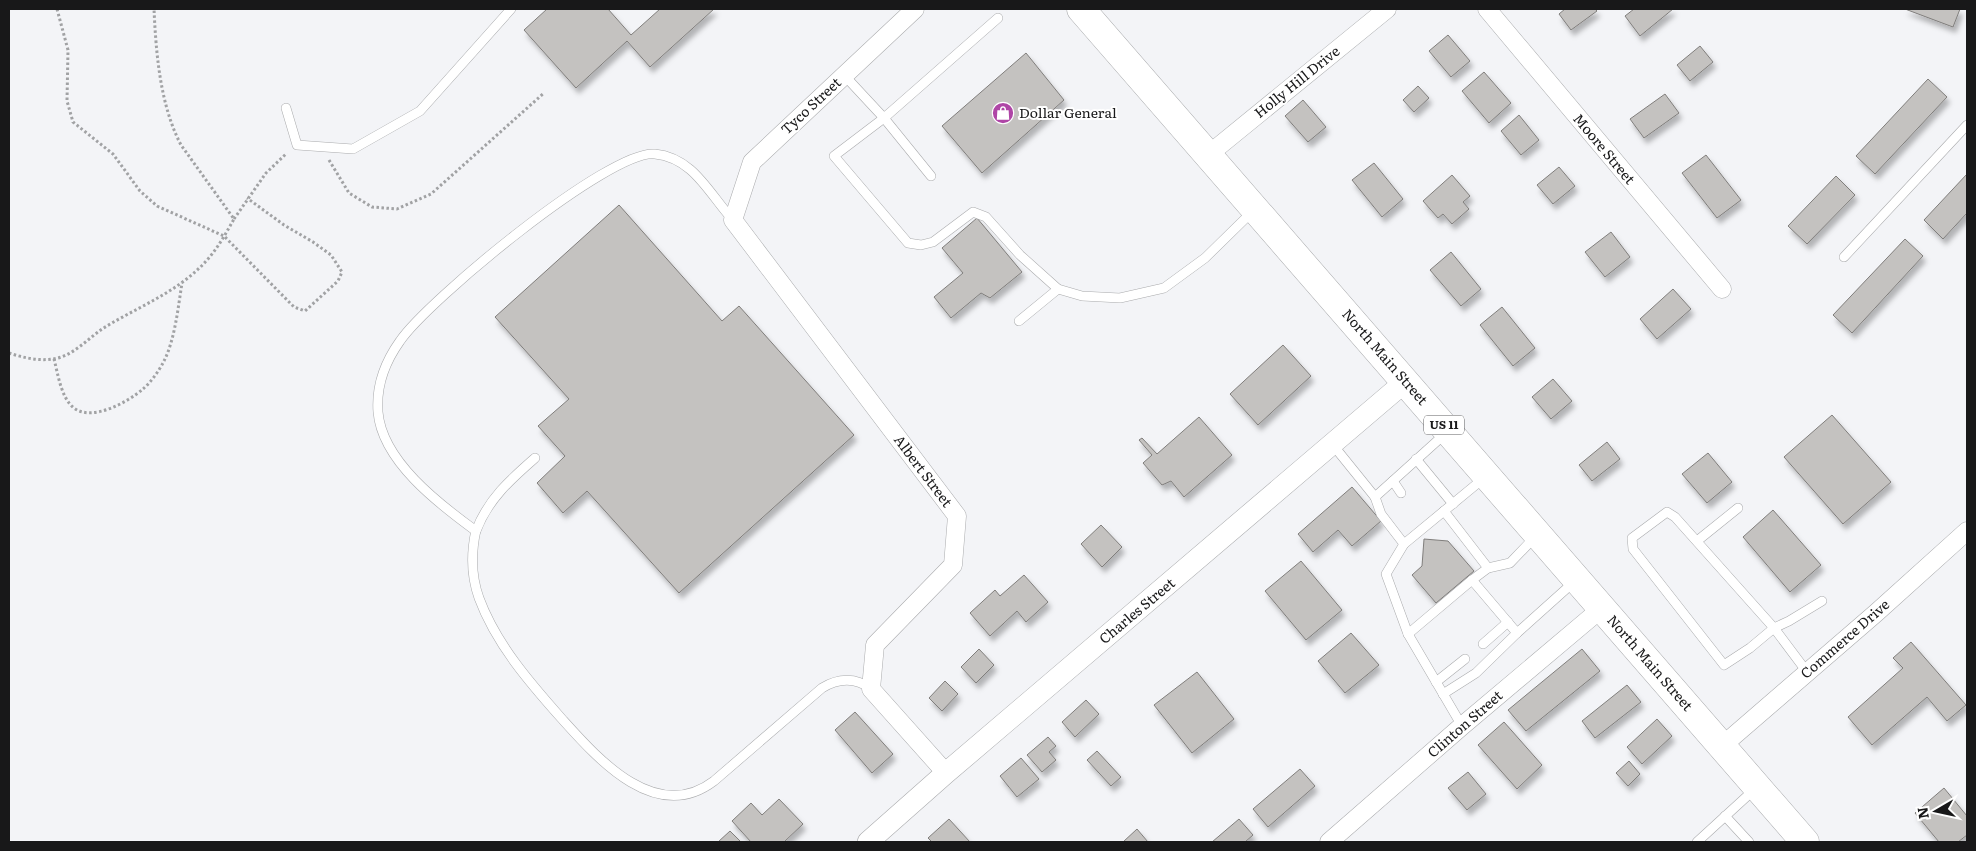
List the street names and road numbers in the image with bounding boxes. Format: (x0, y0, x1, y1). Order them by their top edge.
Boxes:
street label: Holly Hill Drive (1249, 40, 1343, 122)
street label: Tyco Street (776, 72, 845, 138)
street label: Moore Street (1569, 109, 1640, 188)
street label: North Main Street (1338, 304, 1433, 409)
road number: US 11 (1424, 416, 1464, 434)
street label: Albert Street (890, 430, 958, 511)
street label: Charles Street (1094, 572, 1179, 648)
street label: Commerce Drive (1795, 594, 1893, 683)
street label: North Main Street (1603, 610, 1698, 715)
street label: Clinton Street (1422, 685, 1506, 762)

